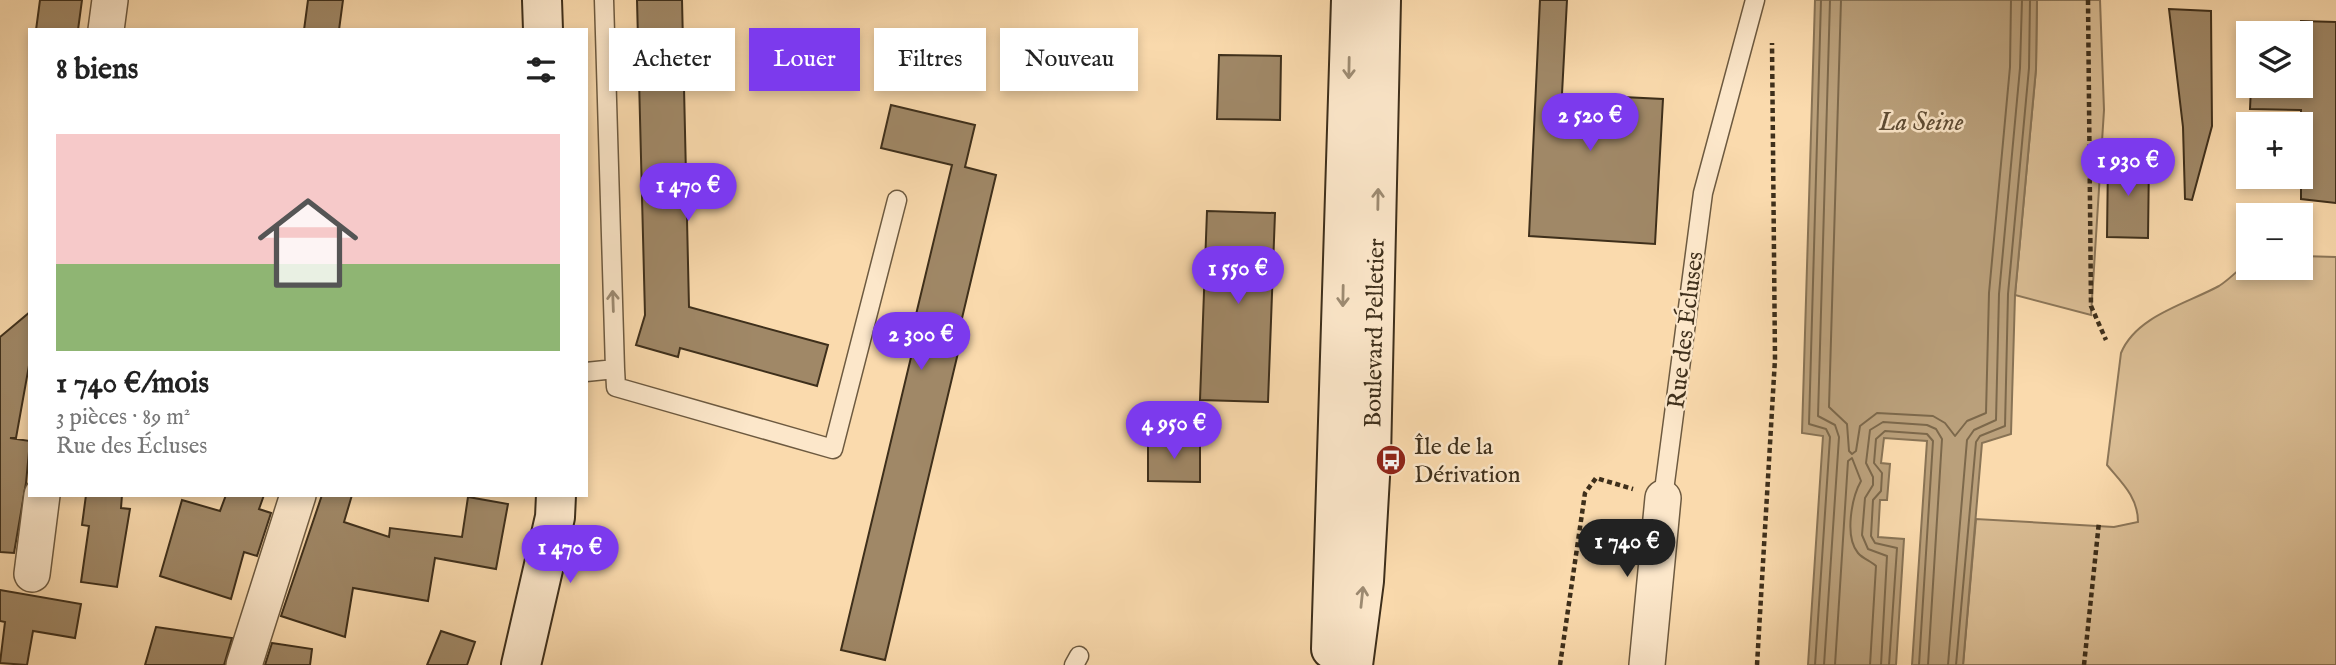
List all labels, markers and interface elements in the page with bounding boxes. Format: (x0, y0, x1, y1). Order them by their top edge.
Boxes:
map controls (2236, 21, 2313, 280)
button: layers (2236, 21, 2313, 98)
chip: Acheter (609, 28, 735, 91)
chip: Louer (749, 28, 860, 91)
chip: Filtres (874, 28, 986, 91)
chip: Nouveau (1000, 28, 1138, 91)
text: 8 biens (56, 51, 138, 89)
icon: filters (522, 51, 560, 89)
one-way arrow (1342, 56, 1355, 79)
pin: 2 520 € (1525, 94, 1655, 153)
text: 2 520 € (1558, 101, 1622, 130)
water label: La Seine (1878, 106, 1964, 139)
button: + (2236, 112, 2313, 189)
pin: 1 930 € (2063, 138, 2193, 198)
text: 1 930 € (2097, 146, 2159, 175)
pin: 1 470 € (623, 164, 753, 223)
text: 1 470 € (656, 171, 720, 200)
icon: home (245, 180, 371, 306)
one-way arrow (1371, 187, 1384, 210)
button: − (2236, 203, 2313, 280)
street label: Boulevard Pelletier (1358, 238, 1393, 428)
pin: 1 550 € (1173, 246, 1303, 306)
street label: Rue des Écluses (1661, 250, 1712, 411)
text: 1 550 € (1208, 254, 1268, 283)
one-way arrow (1336, 284, 1349, 307)
one-way arrow (606, 290, 619, 313)
pin: 2 300 € (856, 312, 986, 372)
text: 2 300 € (888, 320, 954, 349)
text: 1 740 €/mois (56, 365, 209, 403)
pin: 4 950 € (1109, 402, 1239, 461)
text: 3 pièces · 89 m² (56, 403, 191, 432)
text: 4 950 € (1142, 409, 1206, 438)
text: Rue des Écluses (56, 432, 207, 461)
place label: Île de la Dérivation (1414, 432, 1521, 491)
bus stop icon: Île de la Dérivation (1374, 443, 1408, 477)
pin: 1 740 € (1562, 520, 1692, 579)
pin: 1 470 € (505, 526, 635, 585)
text: 1 740 € (1594, 527, 1660, 556)
text: 1 470 € (538, 533, 602, 562)
one-way arrow (1356, 587, 1369, 609)

